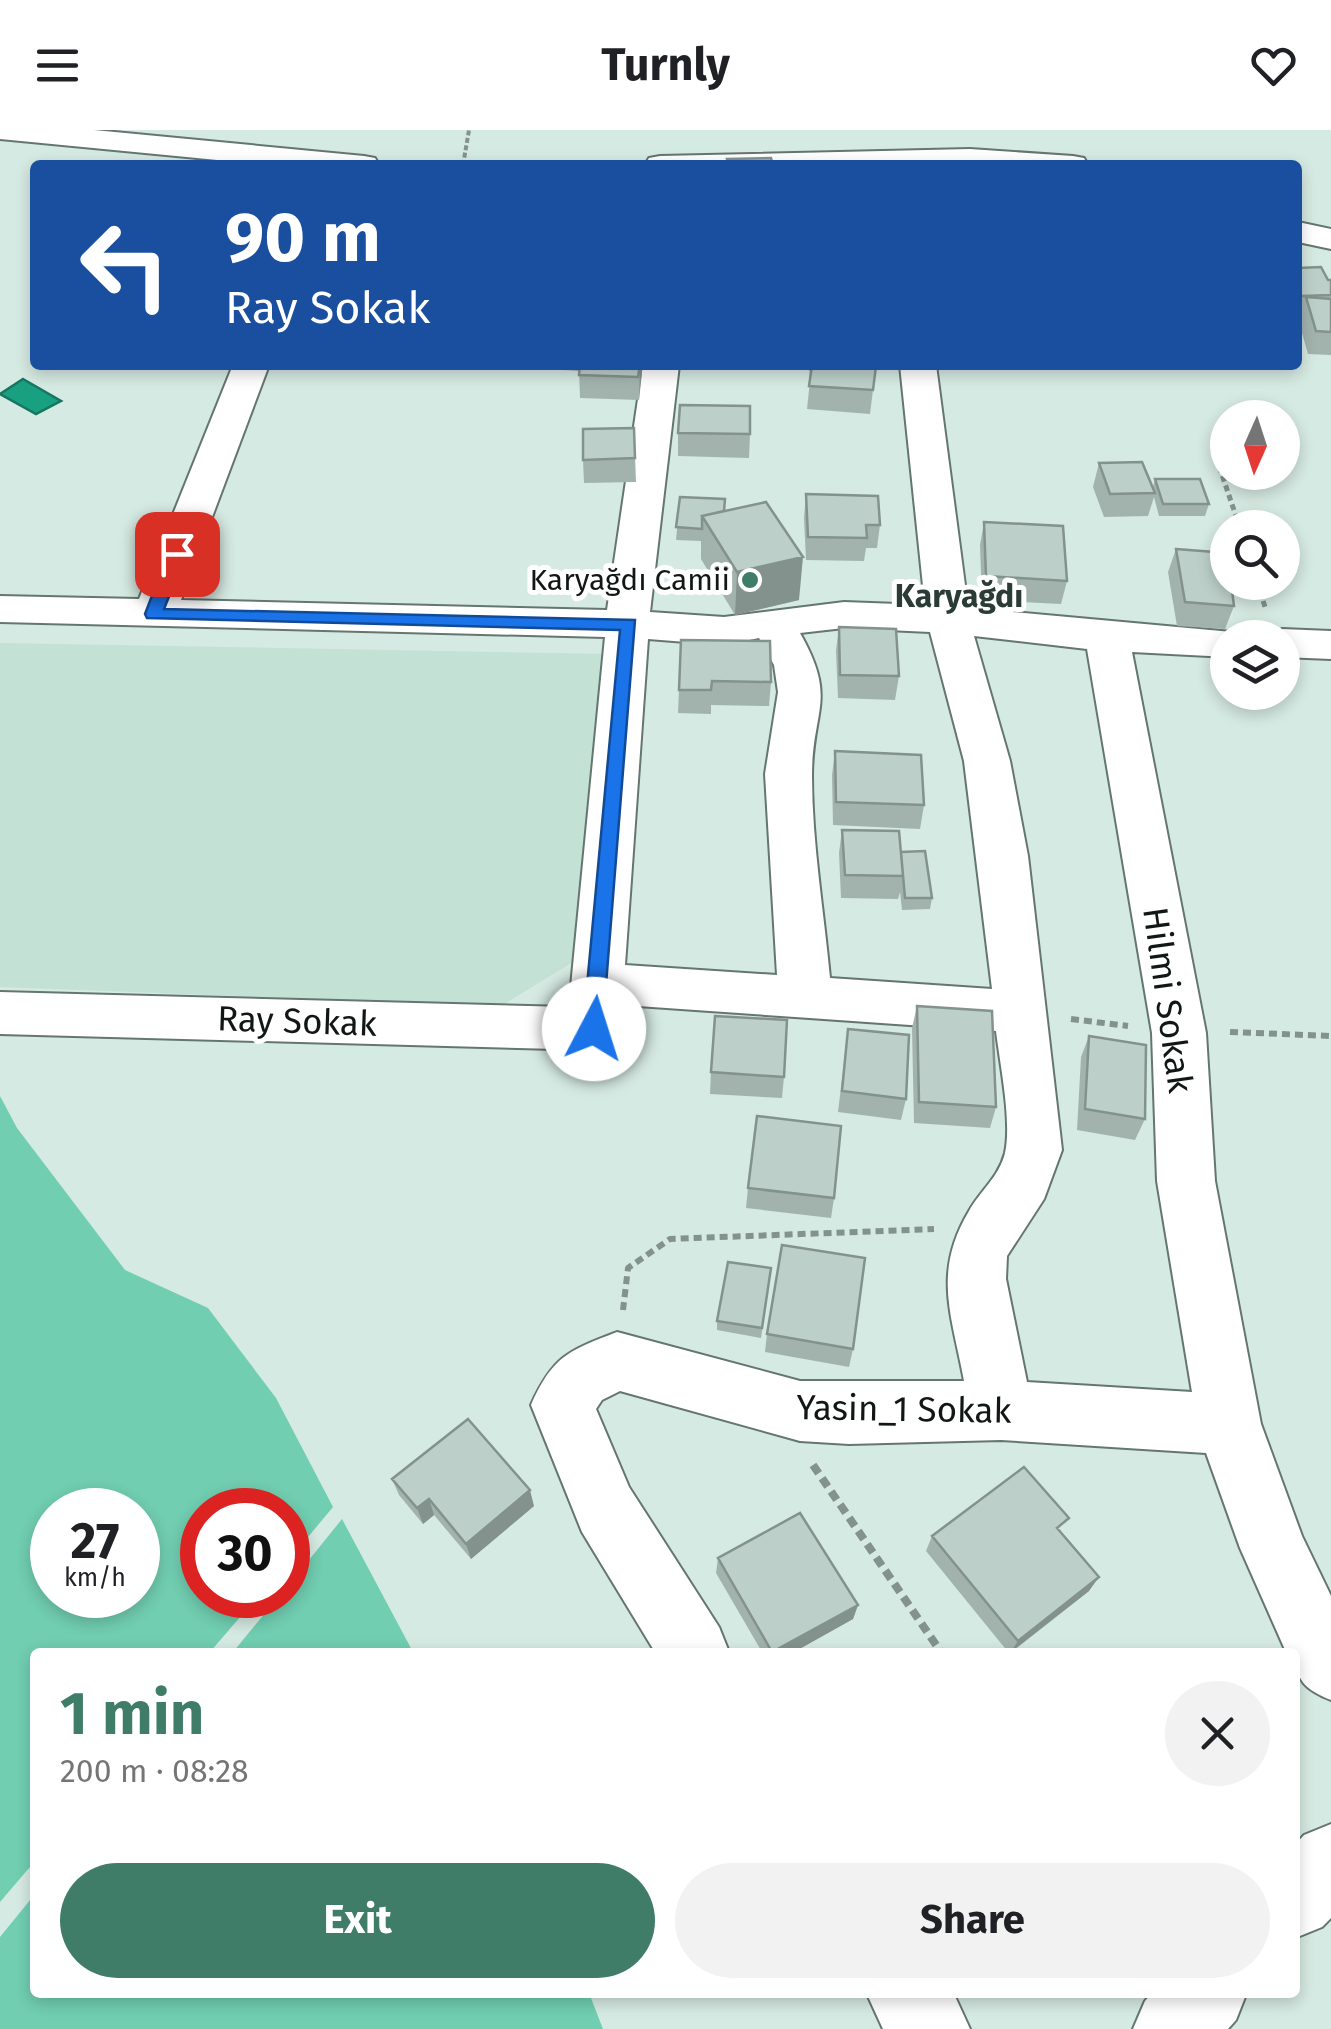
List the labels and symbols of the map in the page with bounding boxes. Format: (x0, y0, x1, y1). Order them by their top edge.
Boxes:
north arrow (1210, 400, 1300, 490)
pin (135, 512, 220, 597)
place label: Karyağdı Camii (529, 562, 730, 598)
marker: Karyağdı Camii (739, 569, 761, 591)
district label: Karyağdı (895, 577, 1023, 615)
street label: Hilmi Sokak (1134, 905, 1202, 1096)
position arrow (542, 977, 646, 1081)
street label: Ray Sokak (216, 997, 378, 1045)
street label: Yasin_1 Sokak (796, 1386, 1012, 1432)
speed limit sign: 30 (180, 1488, 310, 1618)

